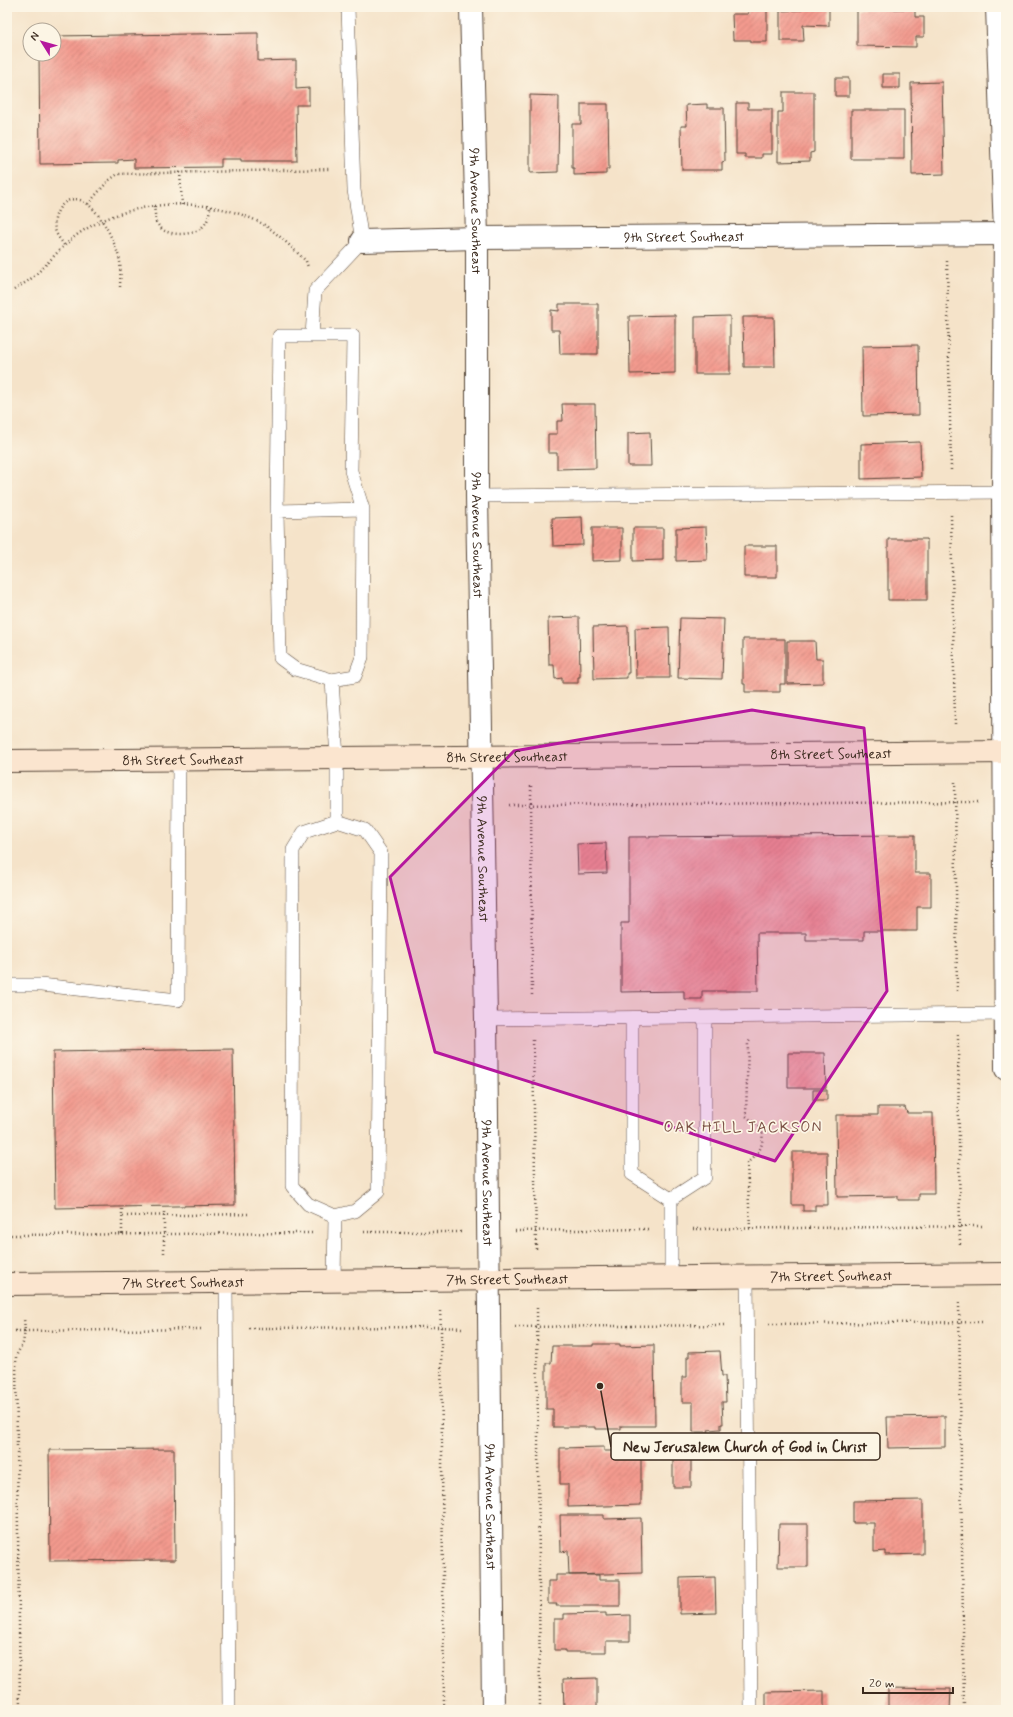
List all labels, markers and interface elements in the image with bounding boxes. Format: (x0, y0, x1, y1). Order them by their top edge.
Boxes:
north arrow (22, 22, 62, 62)
text: N (27, 29, 43, 44)
street label: 9th Avenue Southeast (465, 147, 485, 275)
street label: 9th Street Southeast (624, 228, 745, 247)
street label: 9th Avenue Southeast (467, 472, 487, 599)
street label: 8th Street Southeast (770, 745, 892, 764)
street label: 8th Street Southeast (446, 748, 568, 767)
street label: 8th Street Southeast (122, 751, 244, 770)
street label: 9th Avenue Southeast (472, 795, 492, 923)
district label: OAK HILL JACKSON (664, 1118, 822, 1138)
street label: 9th Avenue Southeast (477, 1119, 496, 1247)
street label: 7th Street Southeast (770, 1267, 892, 1286)
street label: 7th Street Southeast (446, 1270, 568, 1290)
street label: 7th Street Southeast (122, 1274, 244, 1293)
callout: New Jerusalem Church of God in Christ (611, 1433, 880, 1460)
text: New Jerusalem Church of God in Christ (623, 1438, 868, 1458)
street label: 9th Avenue Southeast (480, 1443, 500, 1571)
scale bar (863, 1669, 953, 1695)
text: 20 m (869, 1676, 895, 1692)

